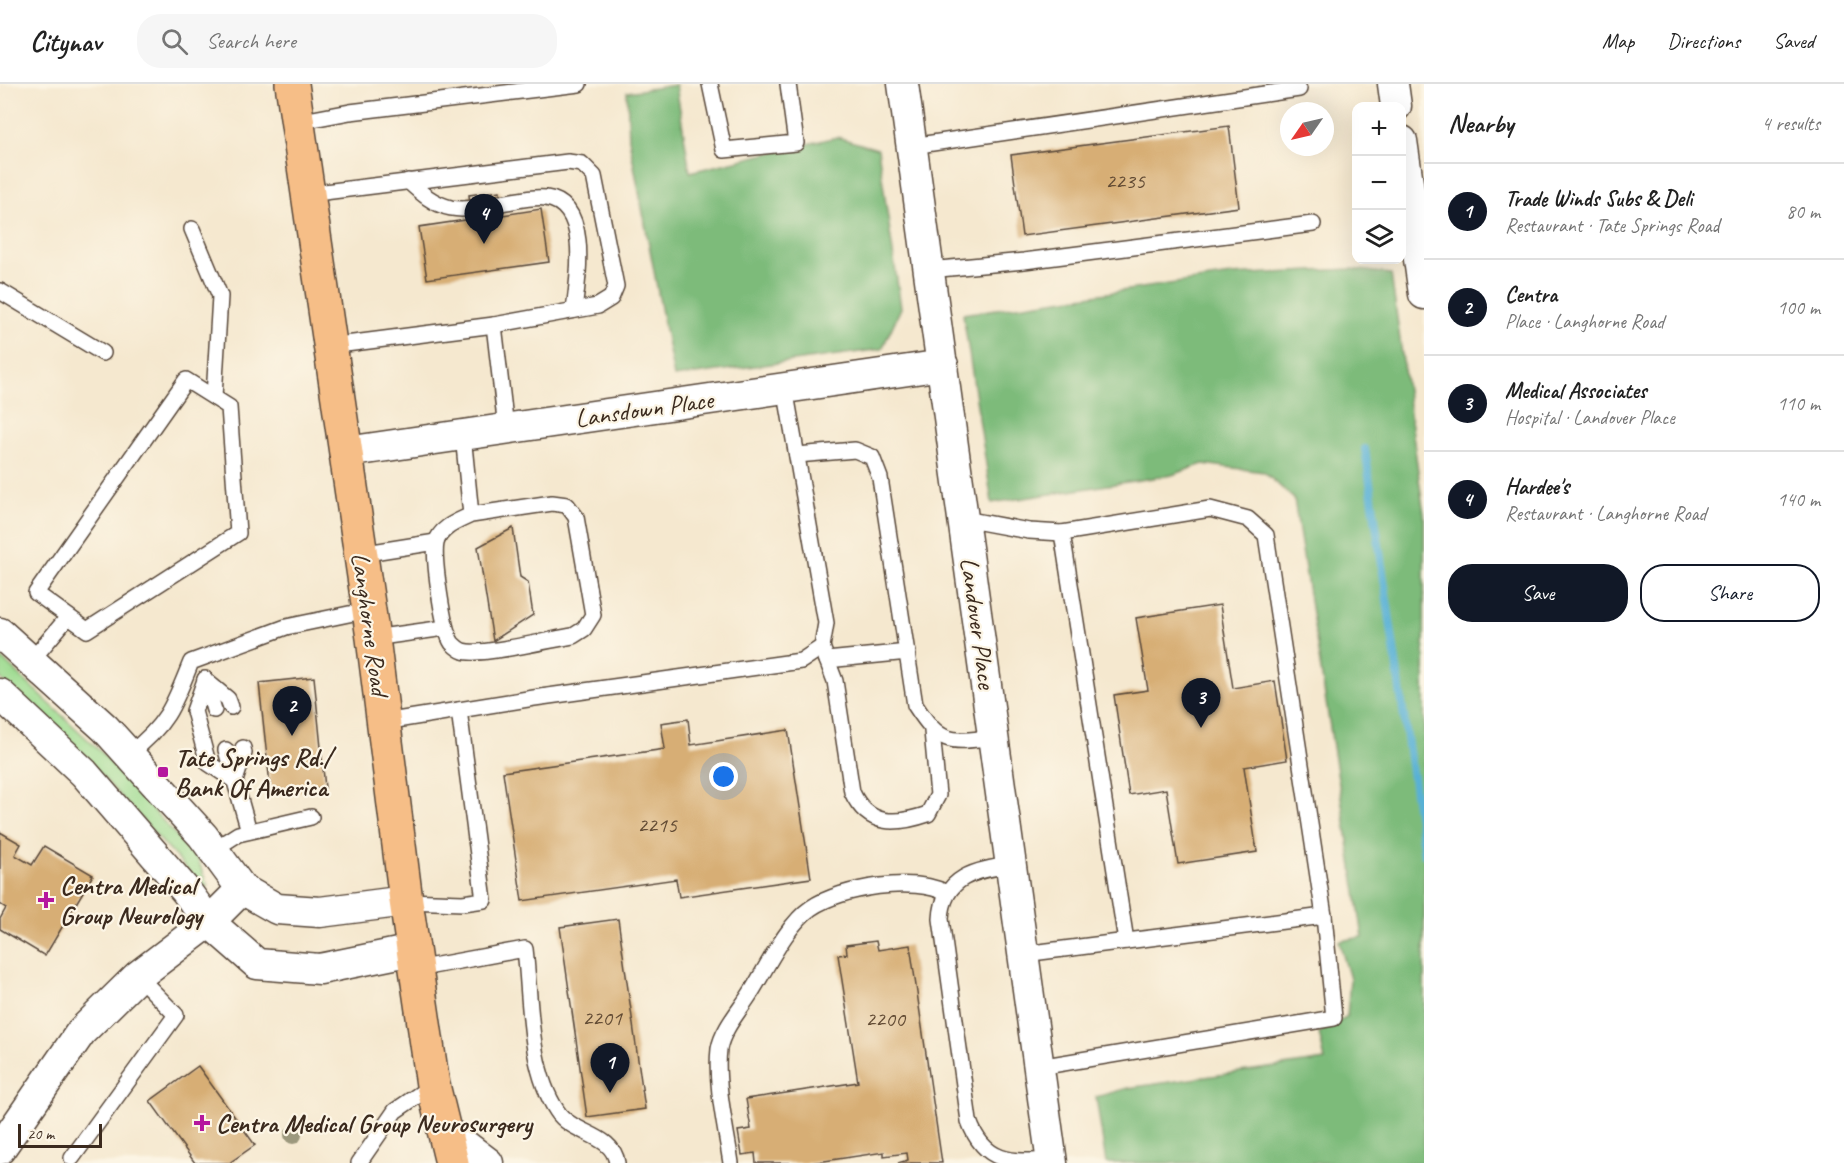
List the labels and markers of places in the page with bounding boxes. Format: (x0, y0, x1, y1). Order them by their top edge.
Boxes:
pin: 4 (464, 194, 504, 244)
pin: 3 (1182, 678, 1220, 728)
pin: 2 (272, 686, 312, 736)
place label: Tate Springs Rd./ Bank Of America (175, 741, 337, 804)
marker: Tate Springs Rd./ Bank Of America (156, 765, 170, 779)
place label: Centra Medical Group Neurology (60, 869, 205, 932)
marker: Centra Medical Group Neurology (37, 891, 55, 909)
pin: 1 (590, 1044, 630, 1093)
place label: Centra Medical Group Neurosurgery (216, 1107, 534, 1140)
marker: Centra Medical Group Neurosurgery (193, 1114, 211, 1132)

